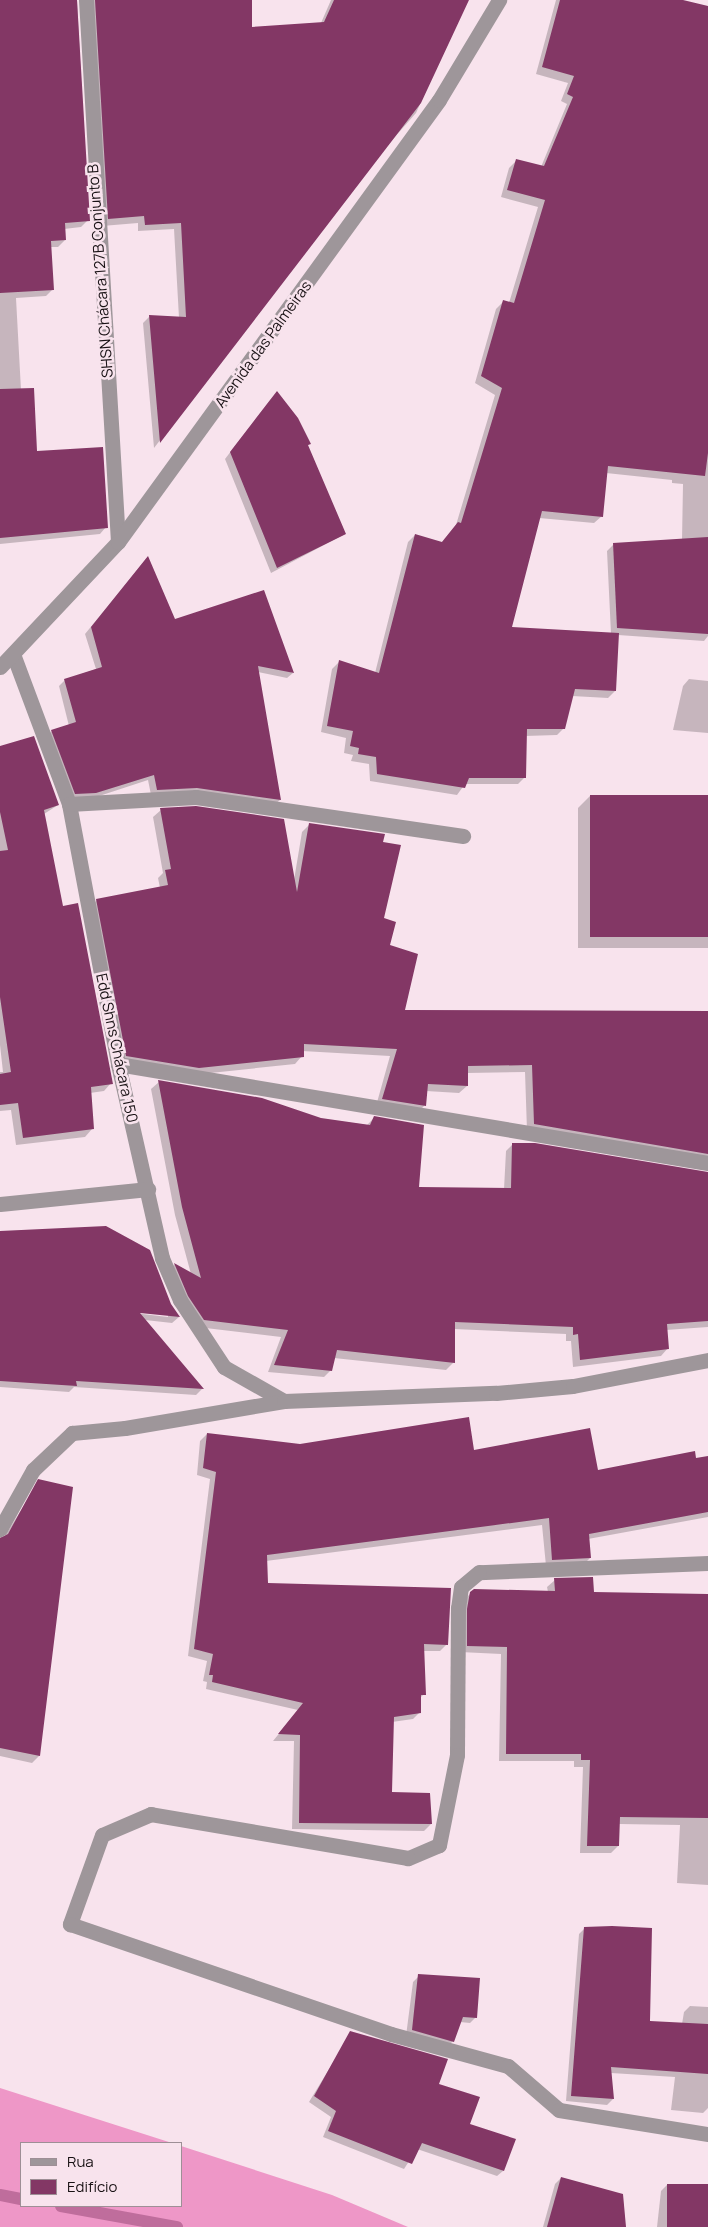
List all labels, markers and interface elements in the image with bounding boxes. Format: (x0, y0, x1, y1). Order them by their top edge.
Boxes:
street label: SHSN Chácara 127B Conjunto B (84, 164, 116, 378)
street label: Avenida das Palmeiras (211, 277, 315, 411)
street label: Edd Shns Chácara 150 (92, 972, 142, 1124)
legend (20, 2142, 182, 2207)
text: Rua (67, 2151, 94, 2172)
text: Edifício (67, 2176, 117, 2197)

